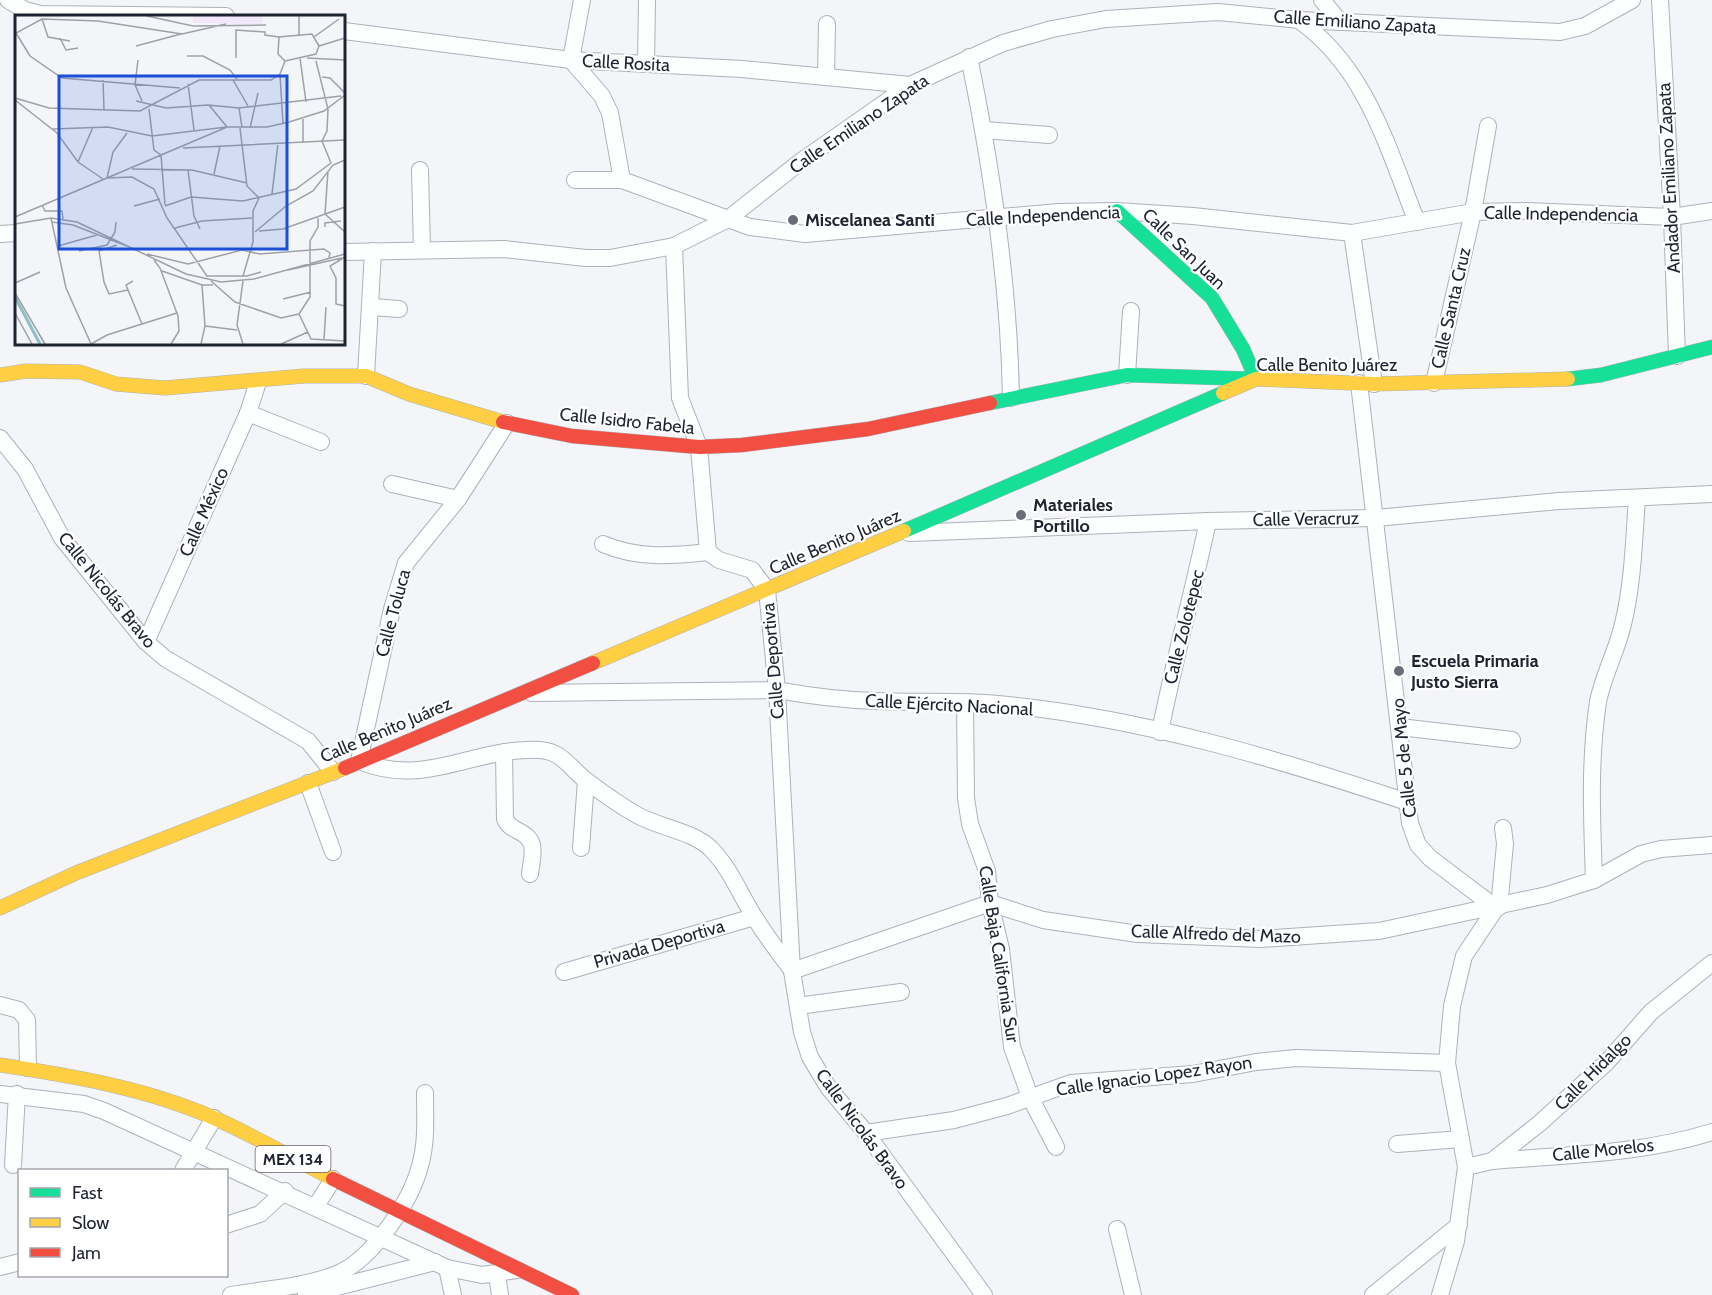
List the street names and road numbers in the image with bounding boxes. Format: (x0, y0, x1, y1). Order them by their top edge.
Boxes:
street label: Calle Emiliano Zapata (1273, 5, 1437, 39)
street label: Calle Rosita (582, 50, 671, 76)
street label: Calle Emiliano Zapata (785, 69, 933, 179)
street label: Andador Emiliano Zapata (1653, 82, 1685, 274)
street label: Calle Independencia (965, 201, 1121, 231)
street label: Calle Independencia (1484, 202, 1639, 226)
street label: Calle San Juan (1138, 204, 1230, 294)
street label: Calle Santa Cruz (1426, 245, 1476, 371)
street label: Calle Benito Juárez (1257, 354, 1398, 376)
street label: Calle Isidro Fabela (558, 403, 696, 439)
street label: Calle México (175, 464, 233, 560)
street label: Calle Benito Juárez (766, 504, 905, 580)
street label: Calle Veracruz (1253, 507, 1360, 531)
street label: Calle Nicolás Bravo (53, 527, 161, 653)
street label: Calle Toluca (371, 566, 415, 659)
street label: Calle Zolotepec (1159, 567, 1209, 687)
street label: Calle Deportiva (757, 602, 789, 720)
street label: Calle Ejército Nacional (864, 690, 1034, 720)
street label: Calle Benito Juárez (317, 692, 456, 768)
street label: Calle 5 de Mayo (1387, 697, 1421, 819)
street label: Calle Baja California Sur (974, 864, 1024, 1044)
street label: Privada Deportiva (591, 915, 727, 973)
street label: Calle Alfredo del Mazo (1131, 920, 1301, 948)
street label: Calle Hidalgo (1550, 1029, 1636, 1115)
street label: Calle Ignacio Lopez Rayon (1055, 1051, 1253, 1101)
street label: Calle Nicolás Bravo (811, 1065, 913, 1193)
street label: Calle Morelos (1551, 1134, 1655, 1166)
road number: MEX 134 (256, 1146, 330, 1172)

